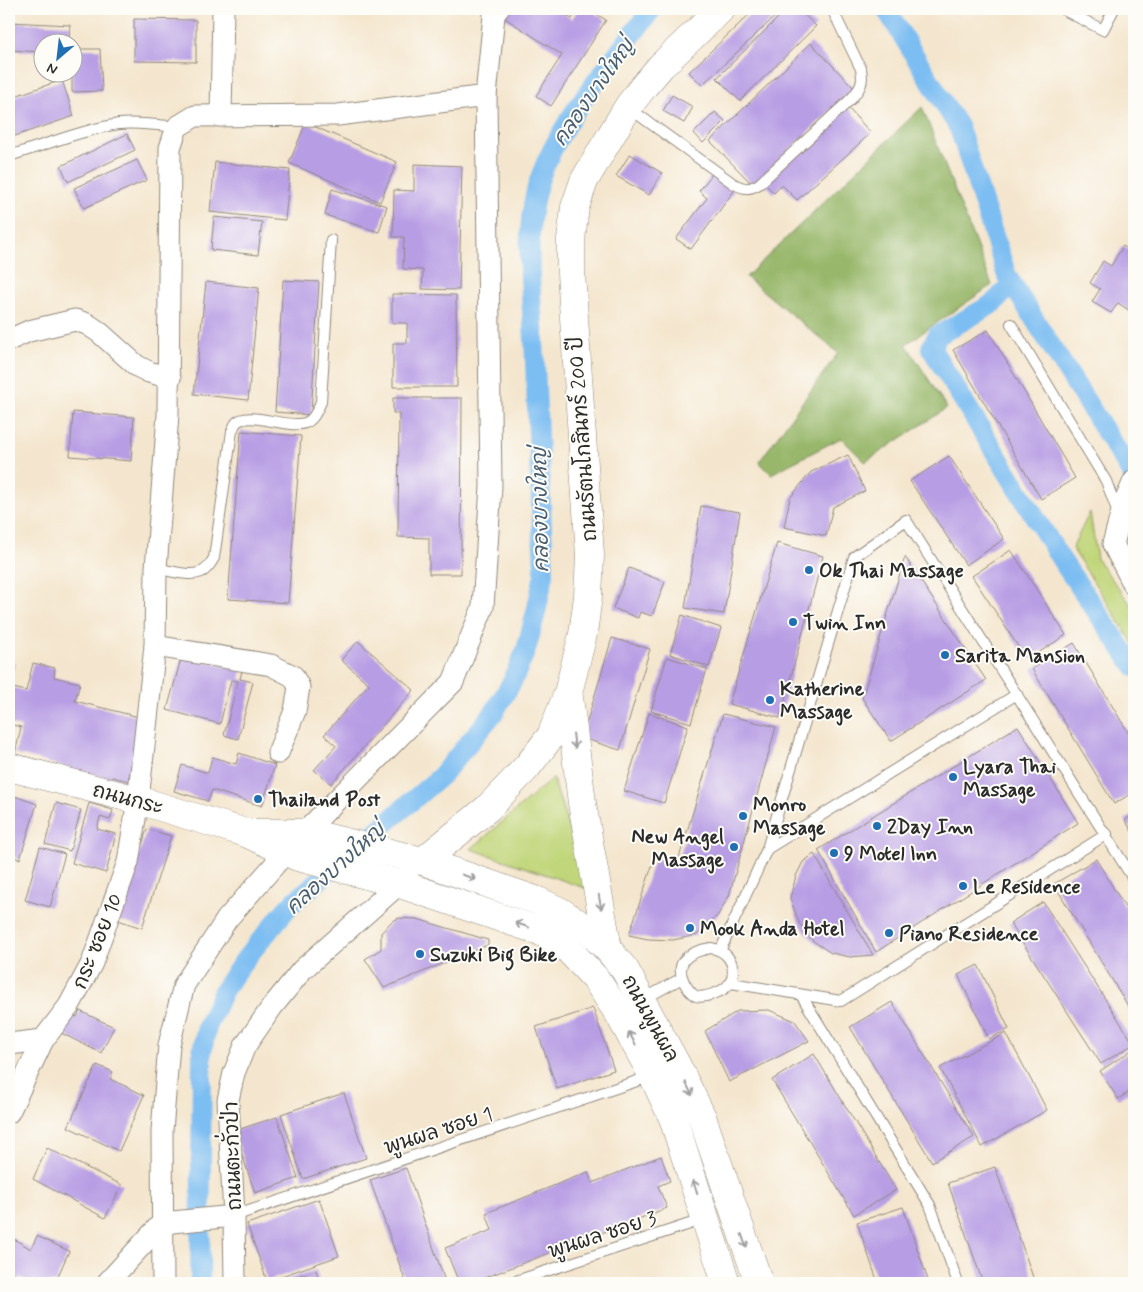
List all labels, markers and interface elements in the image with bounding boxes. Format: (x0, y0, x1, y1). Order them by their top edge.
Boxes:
water label: คลองบางใหญ่ (546, 29, 643, 152)
north arrow (32, 32, 82, 82)
text: N (44, 58, 61, 79)
street label: ถนนรัตนโกสินทร์ 200 ปี (562, 336, 604, 542)
water label: คลองบางใหญ่ (525, 443, 556, 573)
place label: Ok Thai Massage (819, 558, 964, 585)
marker: Ok Thai Massage (803, 564, 815, 576)
place label: Twin Inn (803, 610, 886, 637)
marker: Twin Inn (787, 616, 799, 628)
place label: Sarita Mansion (955, 643, 1085, 670)
marker: Sarita Mansion (939, 649, 951, 661)
place label: Katherine Massage (780, 676, 865, 726)
marker: Katherine Massage (764, 694, 776, 706)
one-way arrow (569, 733, 579, 749)
place label: Lyara Thai Massage (963, 754, 1056, 804)
marker: Lyara Thai Massage (947, 771, 959, 783)
street label: ถนนกระ (89, 777, 166, 822)
place label: Thailand Post (268, 787, 380, 814)
place label: Monro Massage (753, 792, 826, 842)
marker: Thailand Post (252, 793, 264, 805)
marker: Monro Massage (737, 810, 749, 822)
water label: คลองบางใหญ่ (279, 813, 394, 921)
place label: 2Day Inn (887, 814, 973, 841)
marker: 2Day Inn (871, 820, 883, 832)
place label: New Angel Massage (632, 824, 725, 874)
marker: New Angel Massage (728, 841, 740, 853)
place label: 9 Motel Inn (844, 841, 937, 868)
marker: 9 Motel Inn (828, 847, 840, 859)
one-way arrow (461, 873, 477, 882)
place label: Le Residence (973, 874, 1080, 901)
marker: Le Residence (957, 880, 969, 892)
street label: กระ ซอย 10 (67, 890, 130, 993)
one-way arrow (595, 893, 605, 909)
place label: Mook Anda Hotel (700, 916, 844, 943)
one-way arrow (514, 920, 530, 929)
place label: Piano Residence (899, 921, 1039, 948)
marker: Mook Anda Hotel (684, 922, 696, 934)
marker: Piano Residence (883, 927, 895, 939)
place label: Suzuki Big Bike (430, 942, 558, 971)
marker: Suzuki Big Bike (414, 948, 426, 960)
street label: ถนนพูนผล (614, 970, 685, 1068)
one-way arrow (627, 1030, 637, 1045)
one-way arrow (684, 1081, 694, 1096)
street label: ถนนตะกั่วป่า (212, 1101, 249, 1211)
street label: พูนผล ซอย 1 (381, 1101, 497, 1163)
one-way arrow (690, 1180, 699, 1195)
street label: พูนผล ซอย 3 (545, 1205, 661, 1267)
one-way arrow (740, 1233, 750, 1249)

